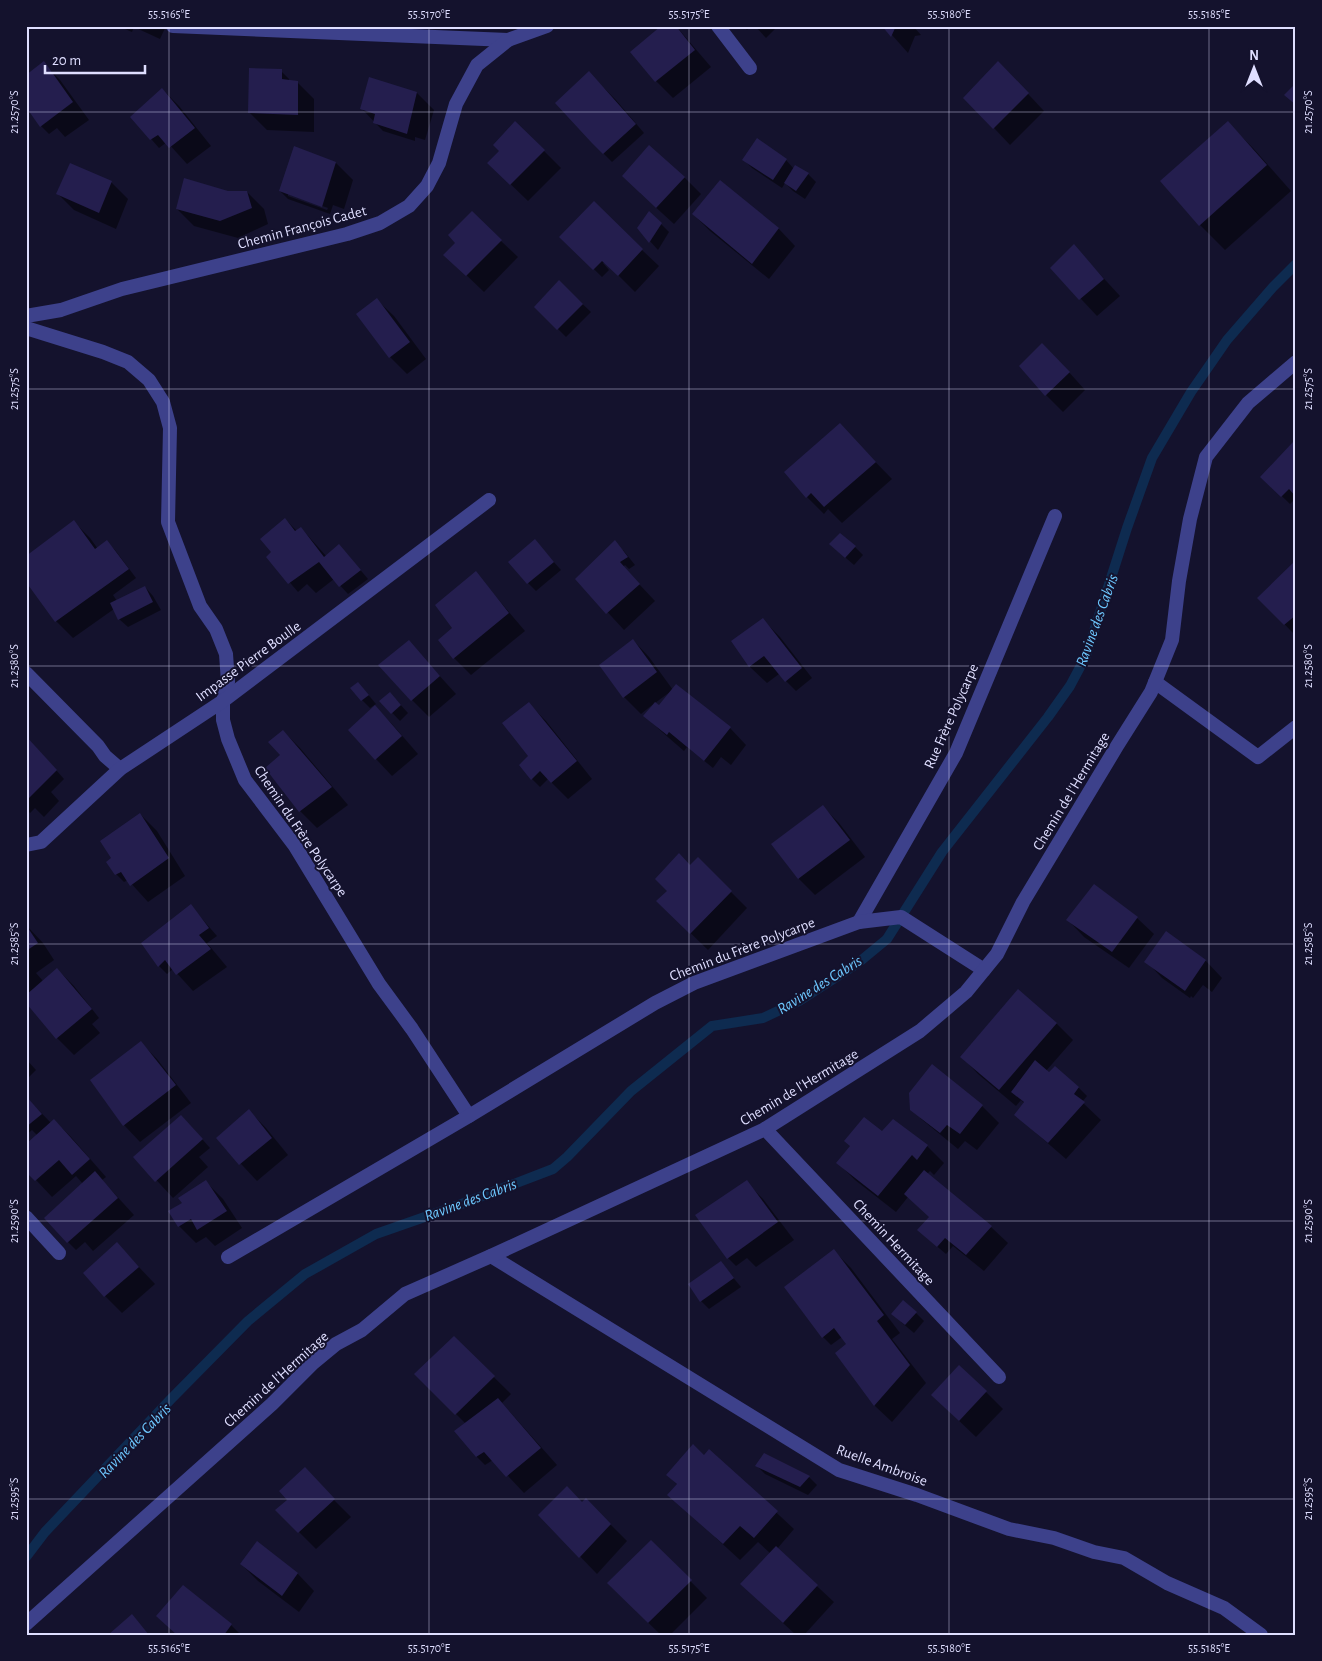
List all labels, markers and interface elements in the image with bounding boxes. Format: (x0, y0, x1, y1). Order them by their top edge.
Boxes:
text: 55.5165°E (148, 8, 190, 20)
text: 55.5170°E (408, 8, 450, 20)
text: 55.5175°E (668, 8, 710, 20)
text: 55.5180°E (927, 8, 971, 20)
text: 55.5185°E (1188, 8, 1230, 20)
scale bar (45, 42, 145, 74)
north arrow (1230, 42, 1280, 92)
text: N (1249, 49, 1259, 63)
text: 20 m (52, 53, 81, 68)
text: 21.2570°S (8, 90, 20, 134)
text: 21.2570°S (1302, 90, 1314, 134)
street label: Chemin François Cadet (236, 203, 368, 252)
text: 21.2575°S (8, 368, 20, 410)
text: 21.2575°S (1302, 368, 1314, 410)
water label: Ravine des Cabris (1073, 572, 1121, 668)
street label: Impasse Pierre Boulle (193, 618, 304, 704)
text: 21.2580°S (8, 644, 20, 688)
text: 21.2580°S (1302, 644, 1314, 688)
street label: Rue Frère Polycarpe (922, 661, 981, 771)
street label: Chemin de l'Hermitage (1030, 729, 1113, 853)
street label: Chemin du Frère Polycarpe (251, 763, 350, 900)
street label: Chemin du Frère Polycarpe (667, 915, 817, 984)
text: 21.2585°S (8, 922, 20, 965)
text: 21.2585°S (1302, 922, 1314, 965)
water label: Ravine des Cabris (774, 952, 865, 1017)
street label: Chemin de l'Hermitage (738, 1046, 861, 1129)
water label: Ravine des Cabris (422, 1176, 518, 1224)
street label: Chemin Hermitage (850, 1196, 937, 1288)
text: 21.2590°S (8, 1199, 20, 1243)
text: 21.2590°S (1302, 1199, 1314, 1243)
street label: Chemin de l'Hermitage (221, 1329, 332, 1430)
water label: Ravine des Cabris (95, 1400, 174, 1481)
street label: Ruelle Ambroise (834, 1442, 929, 1489)
text: 21.2595°S (8, 1477, 20, 1520)
text: 21.2595°S (1302, 1477, 1314, 1520)
text: 55.5165°E (148, 1642, 190, 1654)
text: 55.5170°E (408, 1642, 450, 1654)
text: 55.5175°E (668, 1642, 710, 1654)
text: 55.5180°E (927, 1642, 971, 1654)
text: 55.5185°E (1188, 1642, 1230, 1654)

